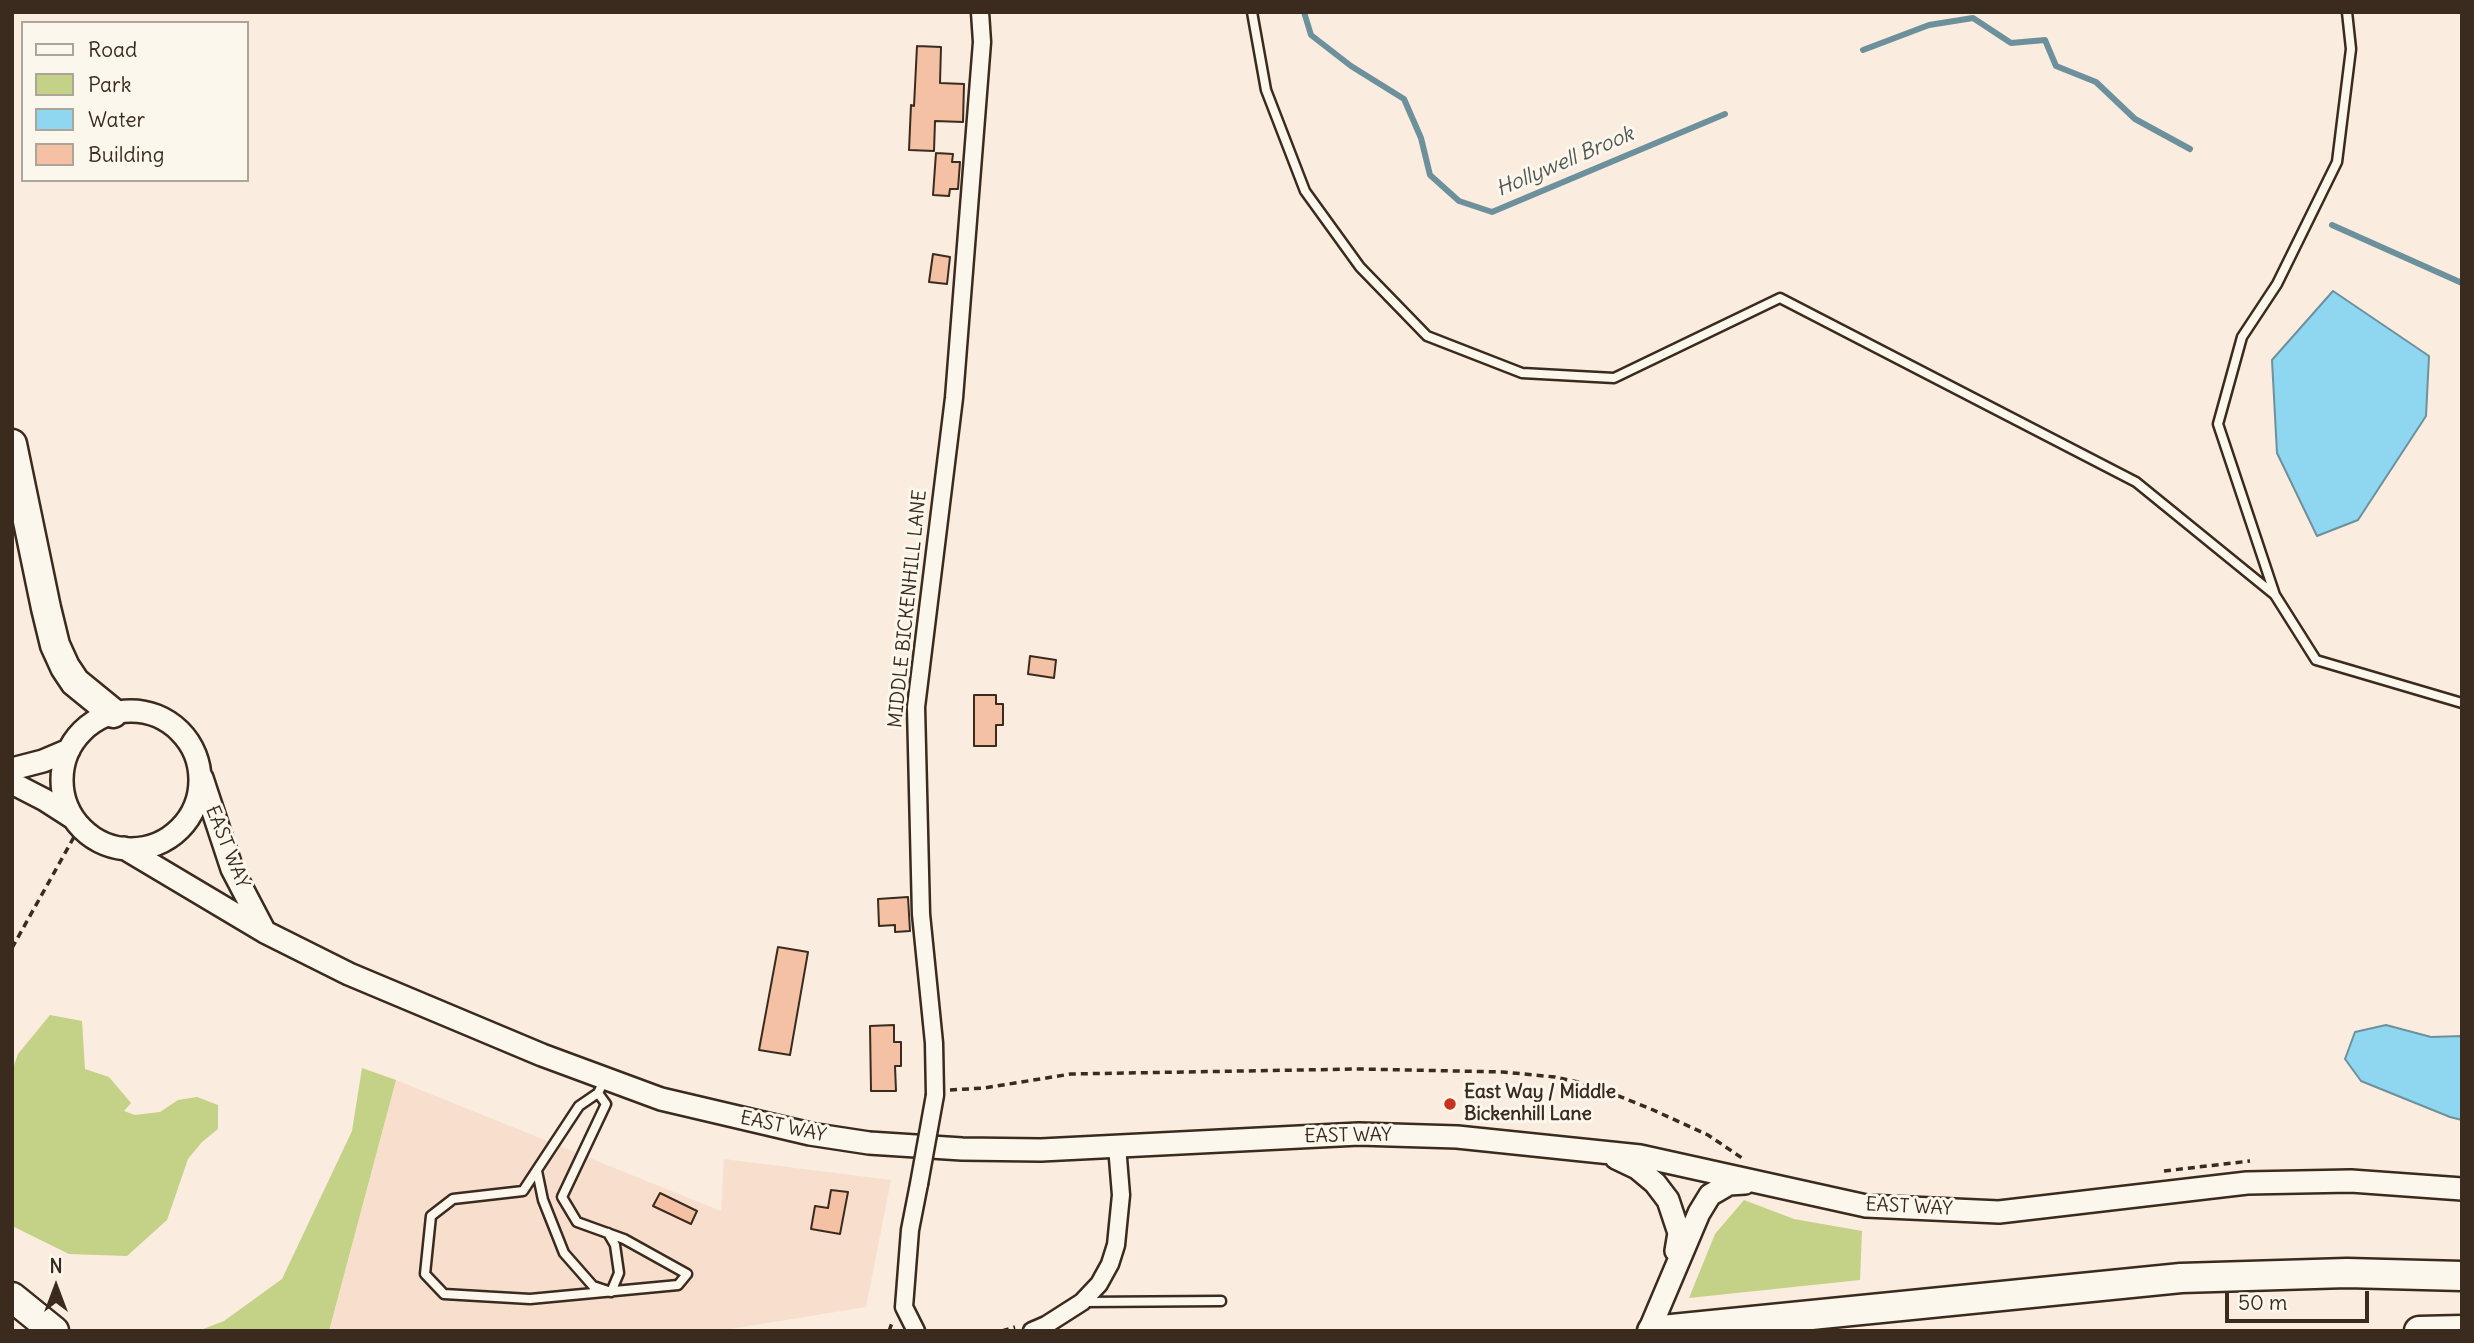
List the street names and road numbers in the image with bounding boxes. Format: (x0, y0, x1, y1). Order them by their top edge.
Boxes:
street label: MIDDLE BICKENHILL LANE (884, 489, 932, 729)
street label: EAST WAY (200, 802, 254, 892)
street label: EAST WAY (738, 1107, 828, 1147)
street label: EAST WAY (1304, 1124, 1392, 1148)
street label: EAST WAY (1865, 1193, 1953, 1221)

